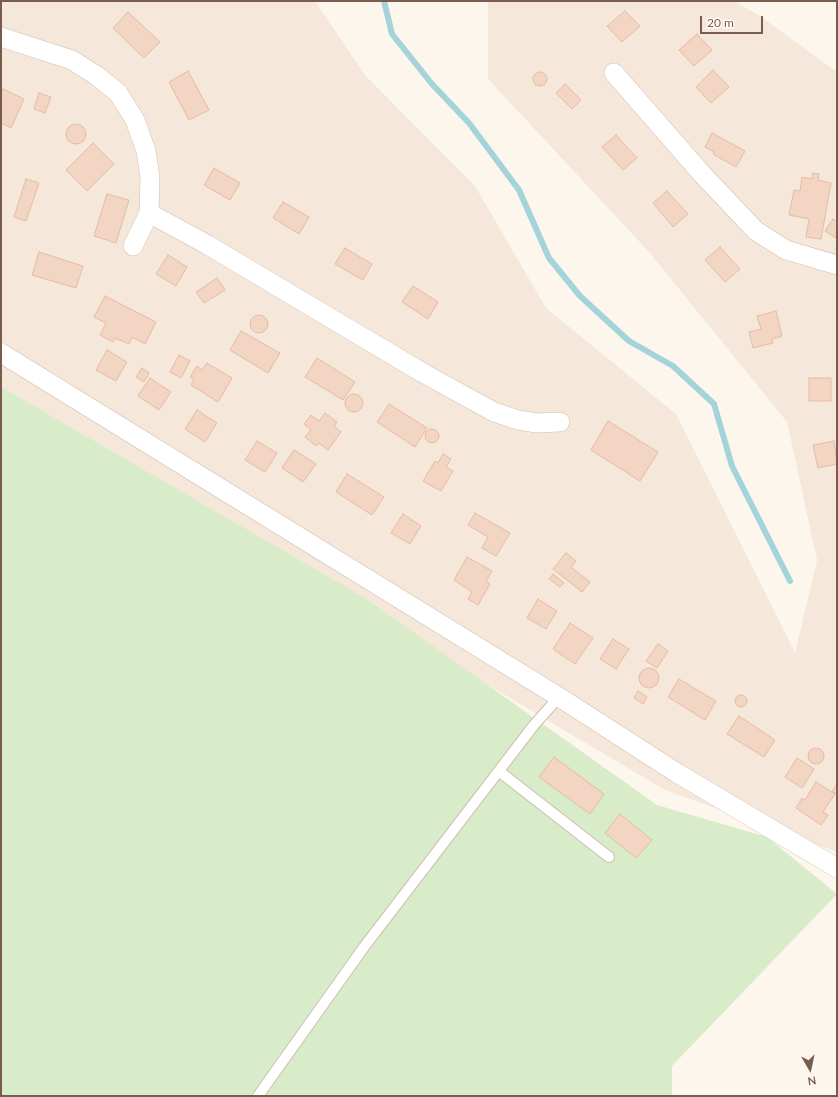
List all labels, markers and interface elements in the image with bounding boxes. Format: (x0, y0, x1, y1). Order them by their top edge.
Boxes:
scale bar (702, 8, 765, 34)
text: 20 m (707, 15, 734, 30)
north arrow (790, 1049, 830, 1089)
text: N (807, 1074, 817, 1088)

